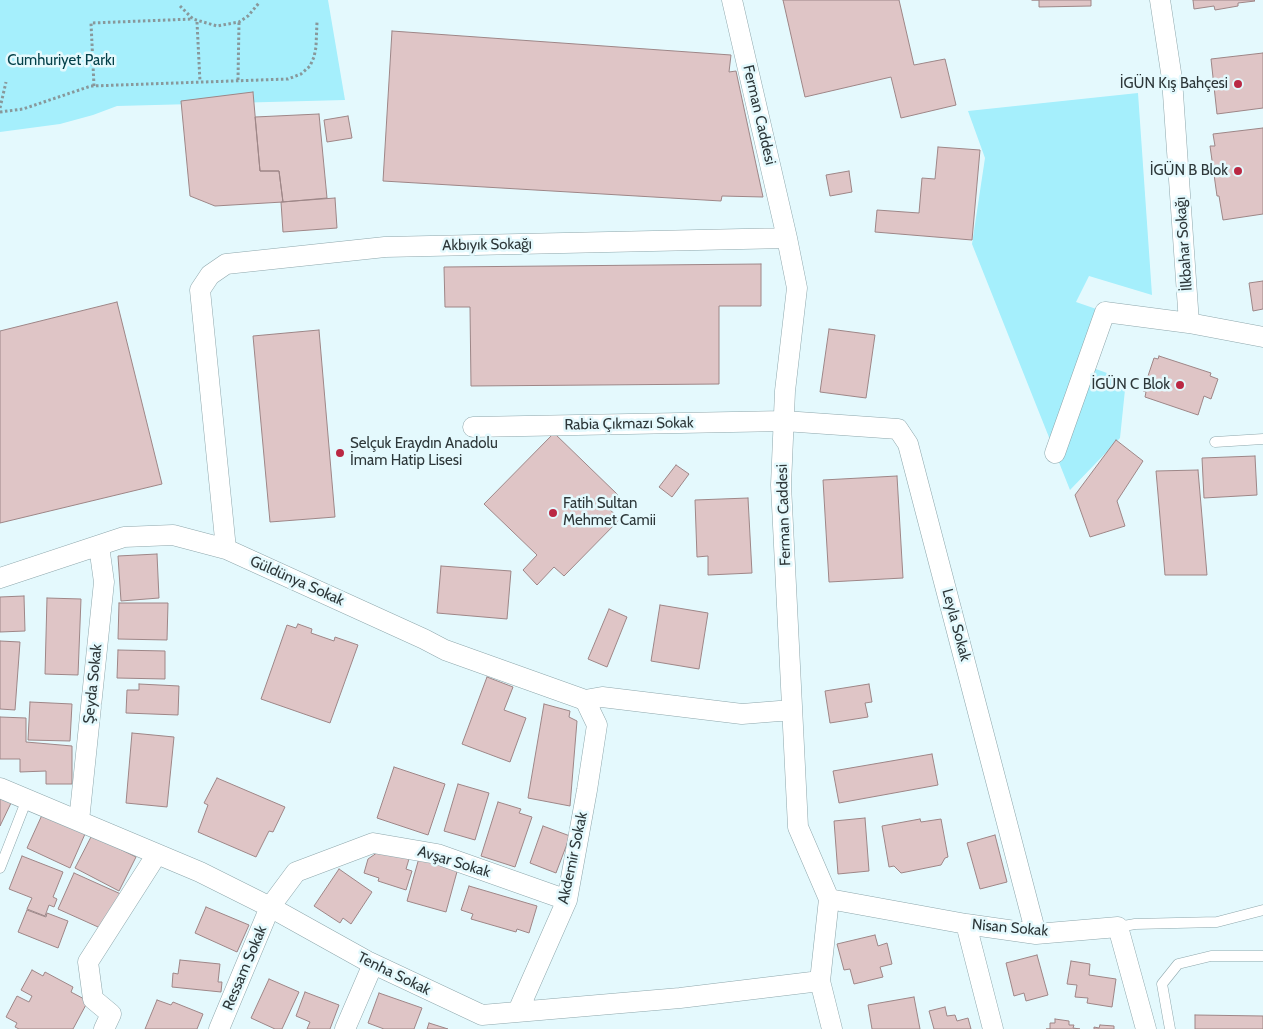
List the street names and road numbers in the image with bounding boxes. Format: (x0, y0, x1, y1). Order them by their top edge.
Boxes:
street label: Ferman Caddesi (739, 63, 779, 167)
street label: İlkbahar Sokağı (1172, 196, 1196, 292)
street label: Akbıyık Sokağı (442, 235, 532, 255)
street label: Rabia Çıkmazı Sokak (564, 414, 694, 434)
street label: Ferman Caddesi (773, 464, 795, 566)
street label: Güldünya Sokak (247, 552, 347, 610)
street label: Leyla Sokak (938, 587, 974, 663)
street label: Şeyda Sokak (80, 643, 106, 725)
street label: Akdemir Sokak (554, 810, 592, 906)
street label: Avşar Sokak (415, 842, 493, 882)
street label: Nisan Sokak (971, 916, 1049, 940)
street label: Ressam Sokak (219, 923, 271, 1013)
street label: Tenha Sokak (354, 949, 434, 999)

